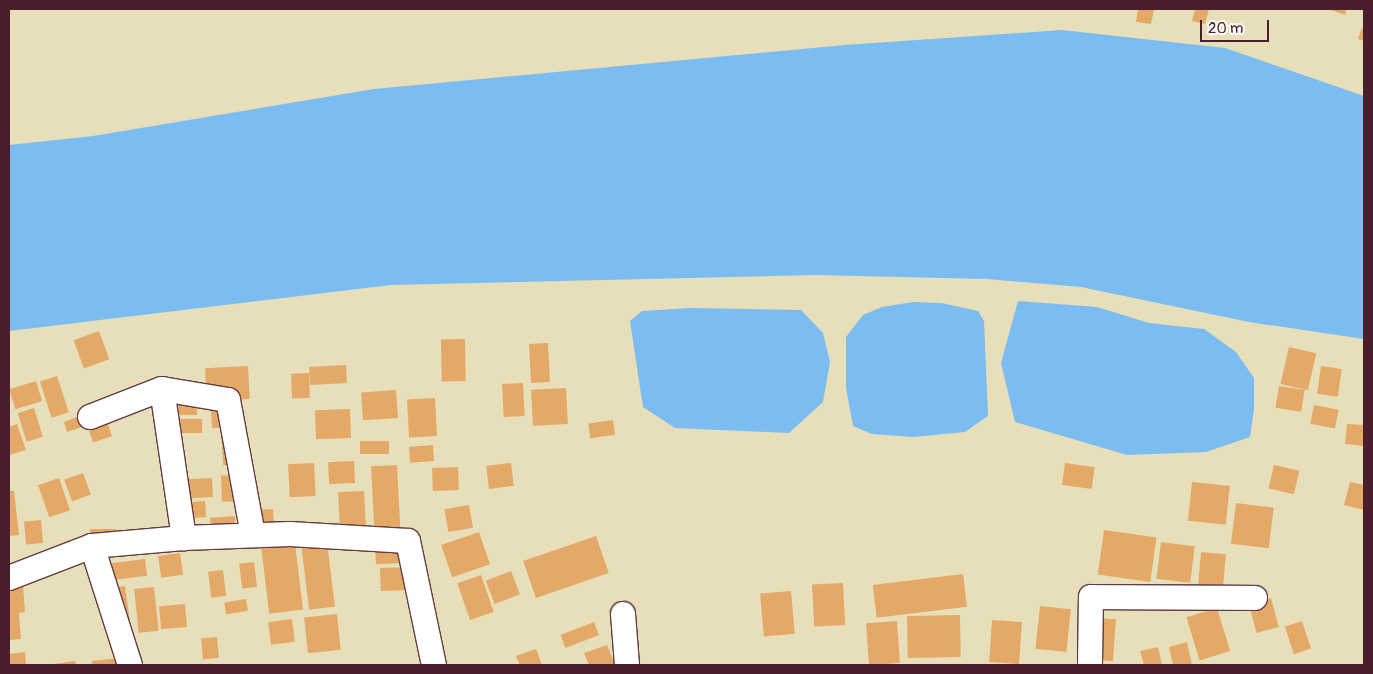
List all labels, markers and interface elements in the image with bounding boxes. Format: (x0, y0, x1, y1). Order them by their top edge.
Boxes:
scale bar (1203, 10, 1272, 42)
text: 20 m (1208, 19, 1243, 38)

